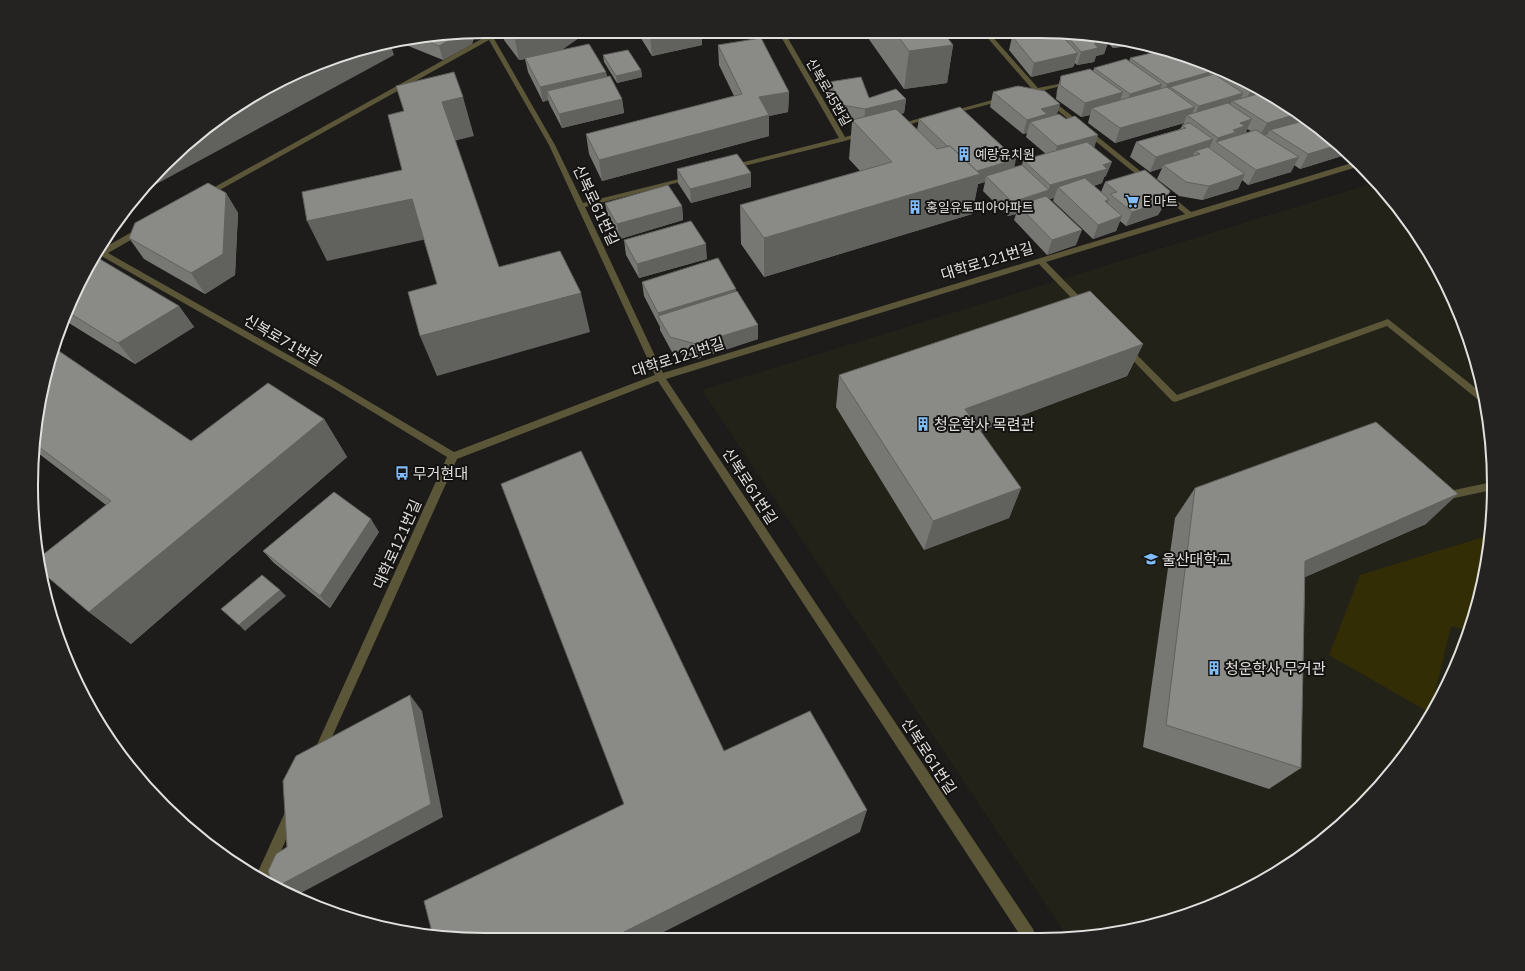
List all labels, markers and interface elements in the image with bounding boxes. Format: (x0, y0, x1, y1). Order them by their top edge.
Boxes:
street label: 신복로45번길 (803, 55, 855, 129)
building icon: 예랑유치원 (956, 146, 972, 162)
place label: 예랑유치원 (975, 146, 1035, 162)
street label: 신복로61번길 (569, 162, 623, 248)
supermarket icon: E 마트 (1124, 193, 1140, 209)
place label: E 마트 (1143, 193, 1178, 209)
building icon: 홍일유토피아아파트 (907, 199, 923, 215)
place label: 홍일유토피아아파트 (926, 199, 1034, 215)
street label: 대학로121번길 (938, 238, 1036, 284)
street label: 신복로71번길 (241, 310, 325, 370)
street label: 대학로121번길 (629, 333, 727, 381)
place label: 청운학사 목련관 (934, 415, 1035, 434)
building icon: 청운학사 목련관 (915, 416, 931, 432)
street label: 신복로61번길 (718, 444, 782, 528)
place label: 무거현대 (413, 464, 468, 483)
bus stop icon: 무거현대 (394, 465, 410, 481)
street label: 대학로121번길 (369, 496, 425, 592)
place label: 울산대학교 (1162, 550, 1231, 569)
school or university icon: 울산대학교 (1143, 551, 1159, 567)
place label: 청운학사 무거관 (1225, 659, 1326, 678)
building icon: 청운학사 무거관 (1206, 660, 1222, 676)
street label: 신복로61번길 (897, 714, 961, 798)

